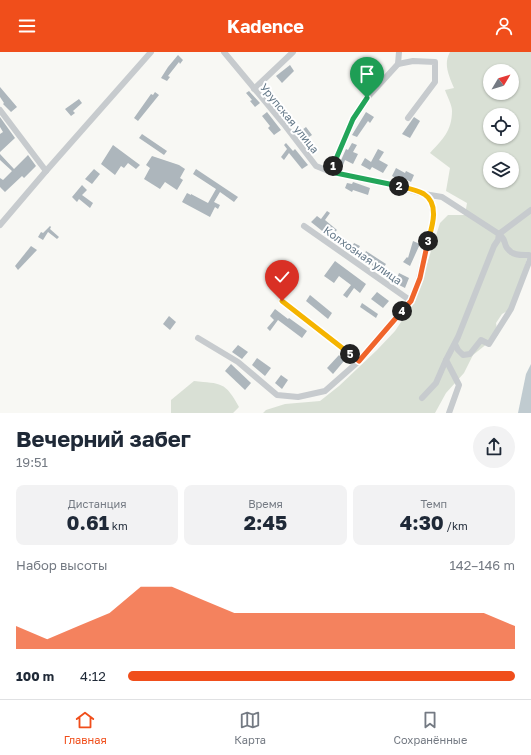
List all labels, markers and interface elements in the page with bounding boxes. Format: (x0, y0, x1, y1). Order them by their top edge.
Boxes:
icon: menu (16, 15, 38, 37)
text: Kadence (227, 15, 304, 37)
icon: person (493, 15, 515, 37)
pin (350, 57, 384, 98)
icon: arrive (356, 63, 378, 85)
north arrow (483, 64, 519, 100)
map controls (483, 64, 519, 188)
street label: Урупская улица (258, 81, 322, 155)
button: locate (483, 108, 519, 144)
button: layers (483, 152, 519, 188)
pin: 1 (323, 156, 343, 176)
text: 1 (330, 159, 336, 172)
pin: 2 (389, 176, 409, 196)
text: 2 (396, 179, 402, 192)
street label: Колхозная улица (321, 223, 405, 287)
pin: 3 (418, 231, 438, 251)
text: 3 (425, 234, 431, 247)
pin (265, 260, 299, 301)
icon: check (271, 266, 293, 288)
pin: 4 (392, 301, 412, 321)
text: 4 (399, 304, 405, 317)
pin: 5 (340, 344, 360, 364)
text: 5 (347, 347, 353, 360)
text: Вечерний забег (16, 425, 191, 452)
button: share (473, 426, 515, 468)
text: 19:51 (16, 454, 48, 470)
text: Дистанция (68, 497, 126, 510)
text: Время (248, 497, 283, 510)
text: Темп (420, 497, 447, 510)
text: 0.61 (67, 510, 109, 534)
text: 2:45 (244, 510, 287, 534)
text: 4:30 (400, 510, 444, 534)
text: km (109, 519, 128, 532)
text: /km (444, 519, 468, 532)
text: Набор высоты (16, 557, 107, 573)
text: 142–146 m (449, 557, 515, 573)
text: 100 m (16, 668, 54, 684)
text: 4:12 (80, 668, 106, 684)
tab: Главная (64, 709, 107, 746)
tab: Карта (234, 709, 266, 746)
tab: Сохранённые (393, 709, 467, 746)

